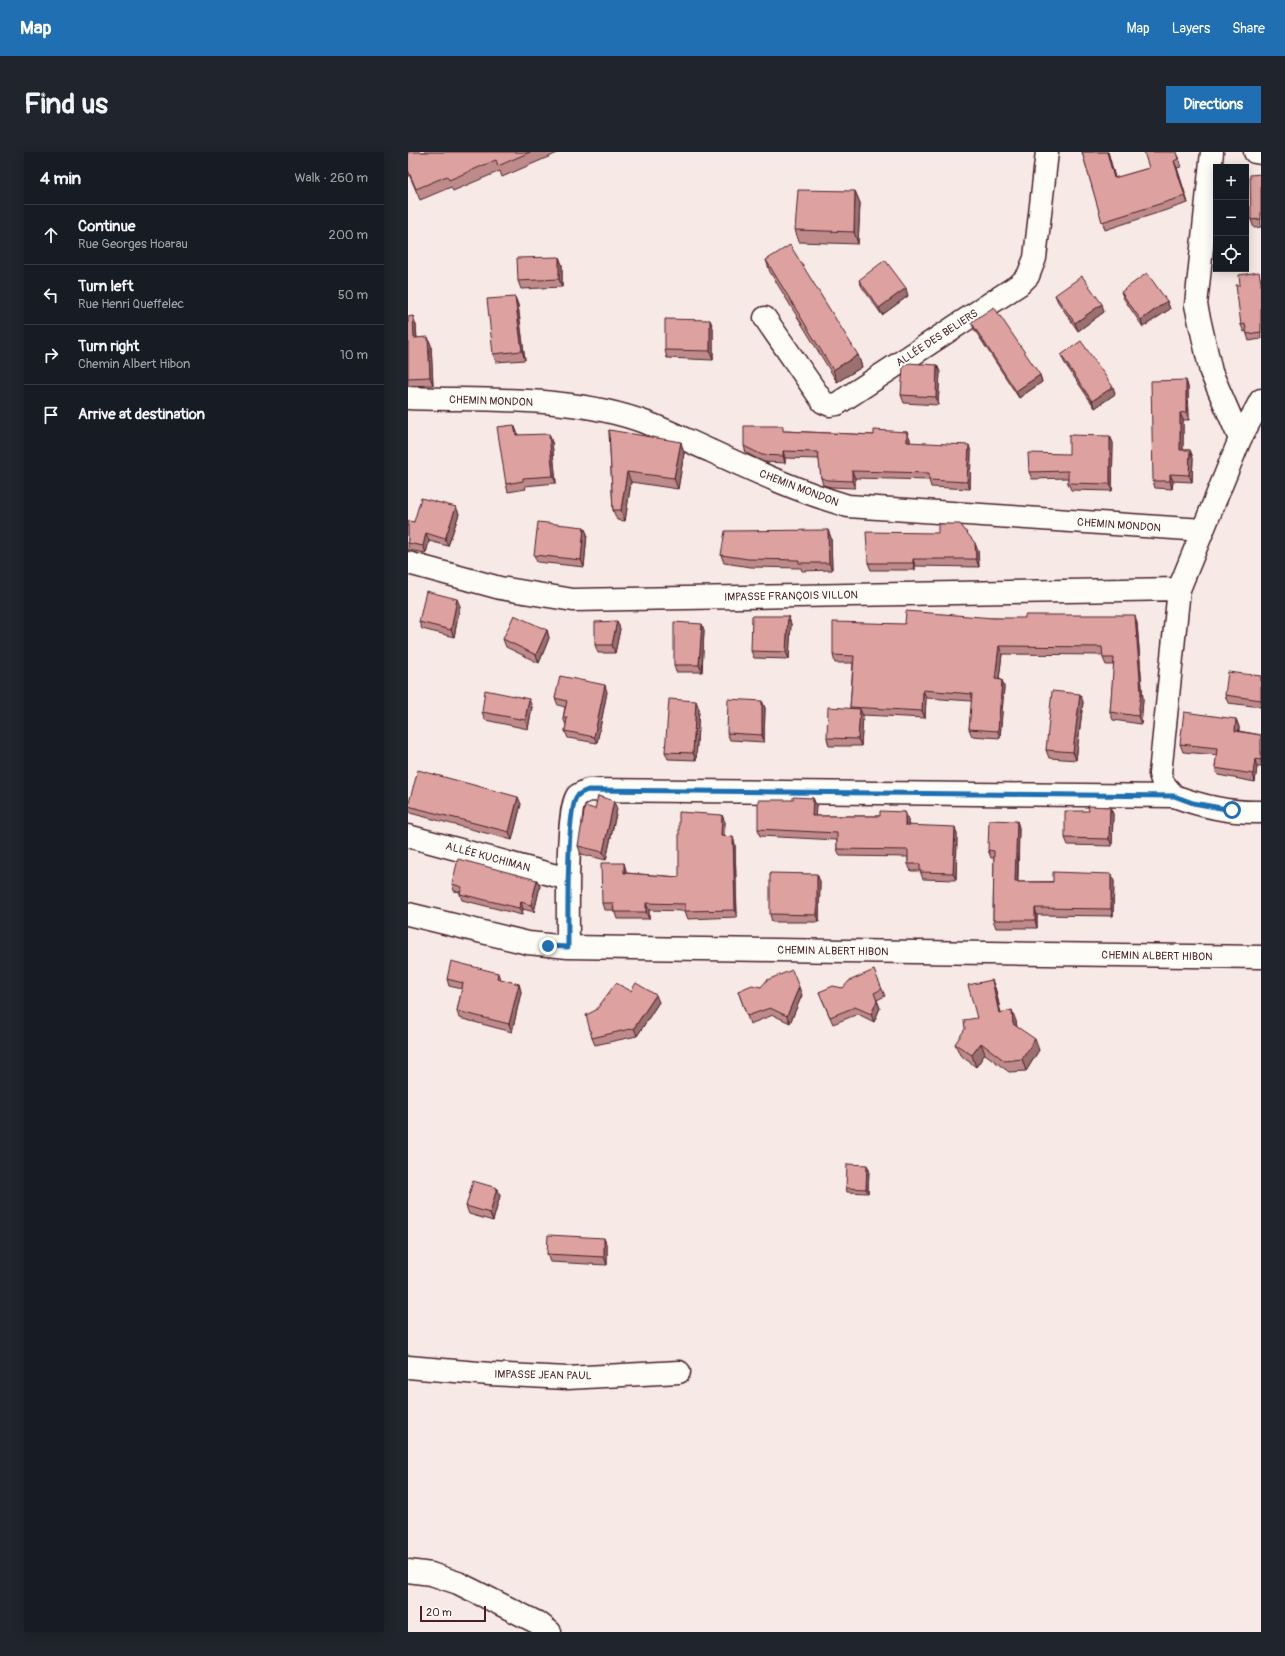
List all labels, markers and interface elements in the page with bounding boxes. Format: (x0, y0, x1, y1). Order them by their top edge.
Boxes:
text: Map (20, 16, 51, 40)
text: Map (1127, 20, 1150, 37)
text: Layers (1172, 20, 1210, 37)
text: Share (1232, 20, 1265, 37)
button: Directions (1166, 86, 1261, 123)
text: Find us (24, 87, 108, 122)
map controls (1213, 164, 1249, 272)
button: + (1213, 164, 1249, 200)
text: 4 min (40, 168, 81, 189)
text: Walk · 260 m (294, 170, 368, 186)
button: − (1213, 200, 1249, 236)
text: Continue (78, 217, 136, 236)
icon: ahead (40, 224, 62, 246)
text: 200 m (329, 227, 368, 243)
text: Rue Georges Hoarau (78, 236, 188, 252)
button: locate (1213, 236, 1249, 272)
text: Turn left (78, 277, 134, 296)
icon: left (40, 284, 62, 306)
text: 50 m (338, 287, 368, 303)
text: Rue Henri Queffelec (78, 296, 184, 312)
street label: ALLÉE DES BELIERS (894, 307, 980, 369)
text: Turn right (78, 337, 139, 356)
icon: right (40, 344, 62, 366)
text: 10 m (340, 347, 368, 363)
text: Chemin Albert Hibon (78, 356, 190, 372)
street label: CHEMIN MONDON (449, 393, 533, 409)
icon: arrive (40, 404, 62, 426)
text: Arrive at destination (78, 405, 205, 424)
street label: CHEMIN MONDON (757, 467, 841, 509)
street label: CHEMIN MONDON (1077, 516, 1161, 534)
street label: IMPASSE FRANÇOIS VILLON (724, 588, 858, 604)
route start (1223, 801, 1241, 819)
street label: ALLÉE KUCHIMAN (444, 839, 532, 875)
route end (539, 937, 557, 955)
street label: CHEMIN ALBERT HIBON (777, 944, 889, 958)
street label: CHEMIN ALBERT HIBON (1101, 949, 1213, 963)
street label: IMPASSE JEAN PAUL (494, 1368, 592, 1382)
scale bar (420, 1604, 486, 1623)
text: 20 m (426, 1606, 452, 1619)

